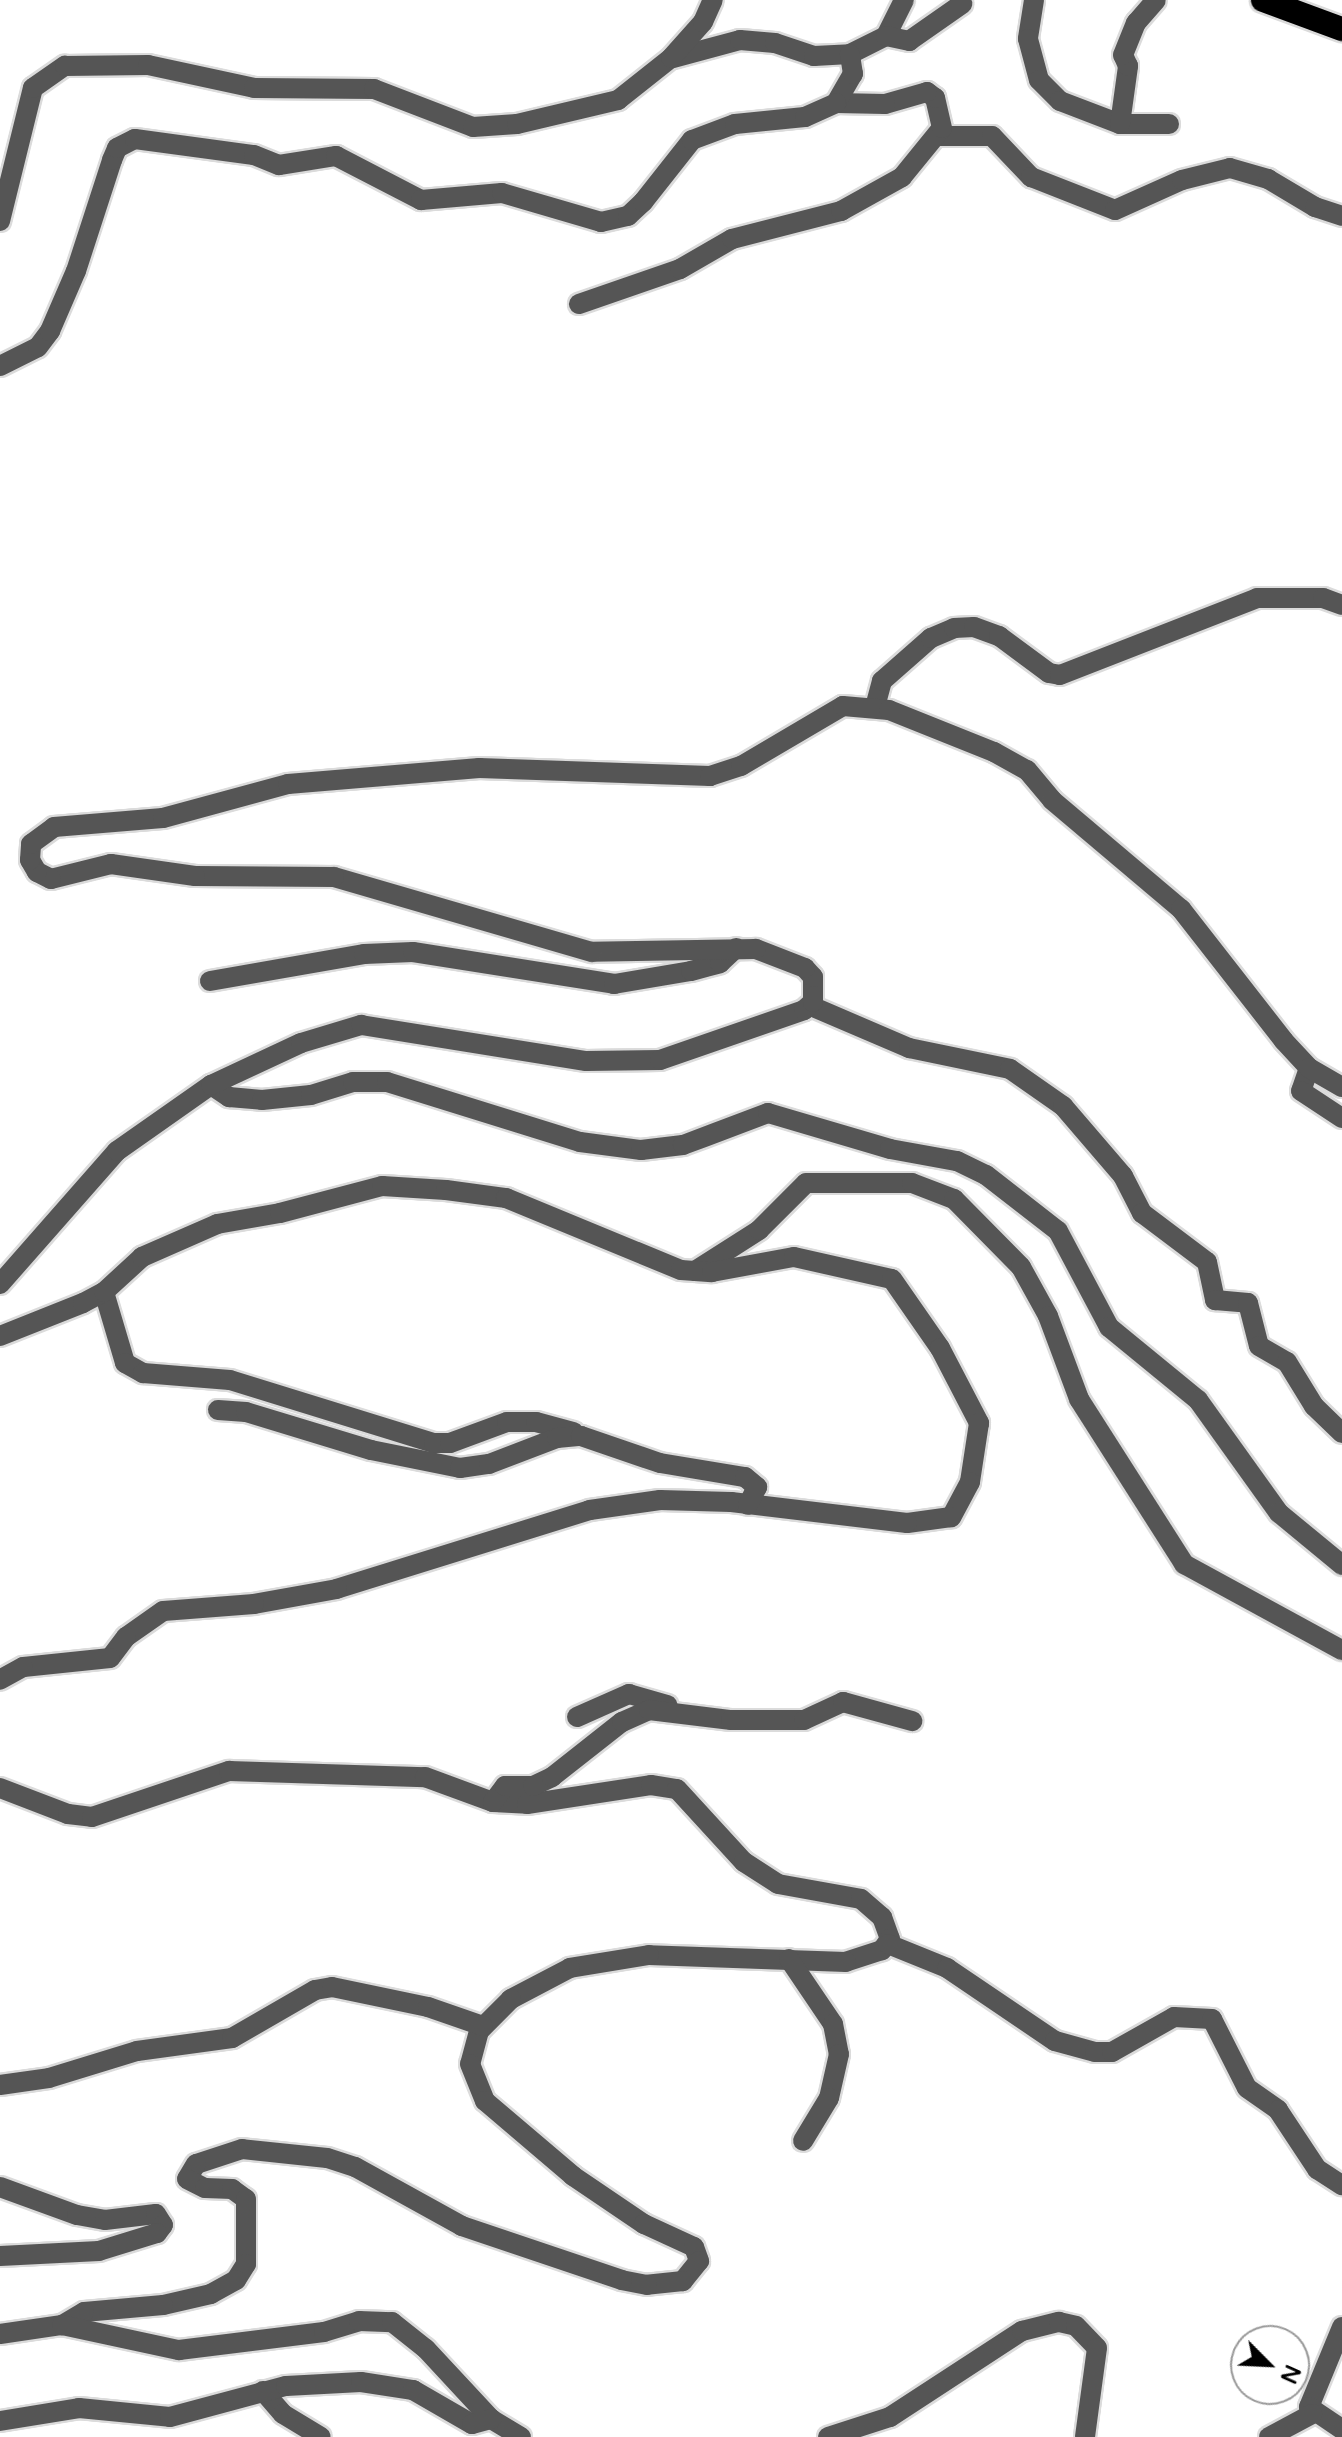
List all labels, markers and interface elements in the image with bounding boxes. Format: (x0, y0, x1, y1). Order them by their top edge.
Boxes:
north arrow (1230, 2325, 1310, 2405)
text: N (1275, 2361, 1306, 2387)

